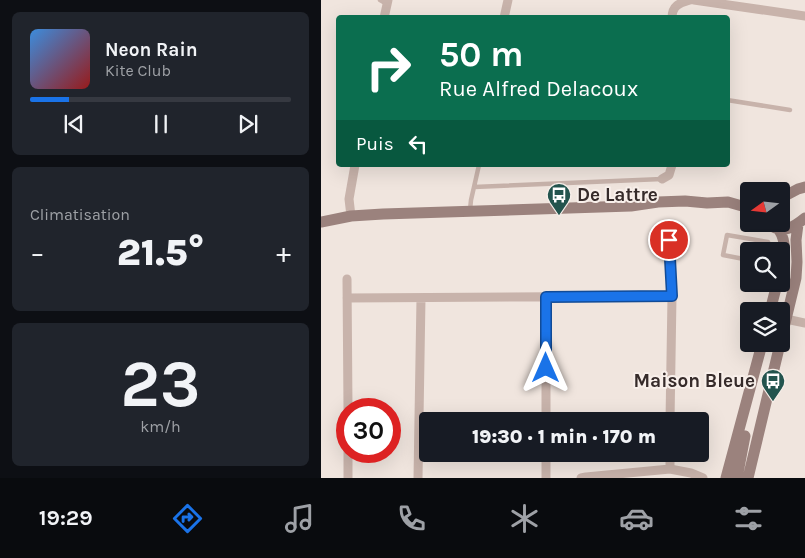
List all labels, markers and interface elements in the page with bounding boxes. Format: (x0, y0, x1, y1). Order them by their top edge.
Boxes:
text: 50 m (439, 34, 524, 75)
icon: right (356, 35, 421, 100)
text: Neon Rain (105, 39, 198, 61)
text: Kite Club (105, 61, 171, 80)
text: Rue Alfred Delacoux (439, 76, 638, 102)
icon: previous (60, 110, 88, 138)
icon: pause (147, 110, 175, 138)
icon: next (234, 110, 262, 138)
icon: left (404, 130, 432, 158)
text: Puis (356, 133, 394, 155)
bus stop icon: De Lattre (546, 182, 572, 216)
north arrow (740, 182, 790, 232)
map controls (740, 182, 790, 352)
place label: De Lattre (577, 184, 658, 206)
text: Climatisation (30, 205, 130, 224)
pin (648, 219, 690, 261)
icon: arrive (655, 226, 683, 254)
text: 21.5° (117, 230, 204, 275)
text: − (30, 236, 45, 269)
text: + (276, 236, 291, 269)
button: search (740, 242, 790, 292)
button: layers (740, 302, 790, 352)
position arrow (519, 341, 571, 393)
text: 23 (121, 346, 200, 422)
bus stop icon: Maison Bleue (760, 368, 786, 402)
place label: Maison Bleue (633, 370, 755, 392)
speed limit sign: 30 (336, 398, 401, 463)
text: km/h (140, 417, 181, 436)
text: 19:30 · 1 min · 170 m (472, 426, 656, 448)
icon: directions (170, 501, 205, 536)
icon: music (282, 501, 317, 536)
icon: phone (394, 501, 429, 536)
icon: climate (507, 501, 542, 536)
icon: car (619, 501, 654, 536)
icon: filters (731, 501, 766, 536)
text: 19:29 (39, 505, 93, 531)

